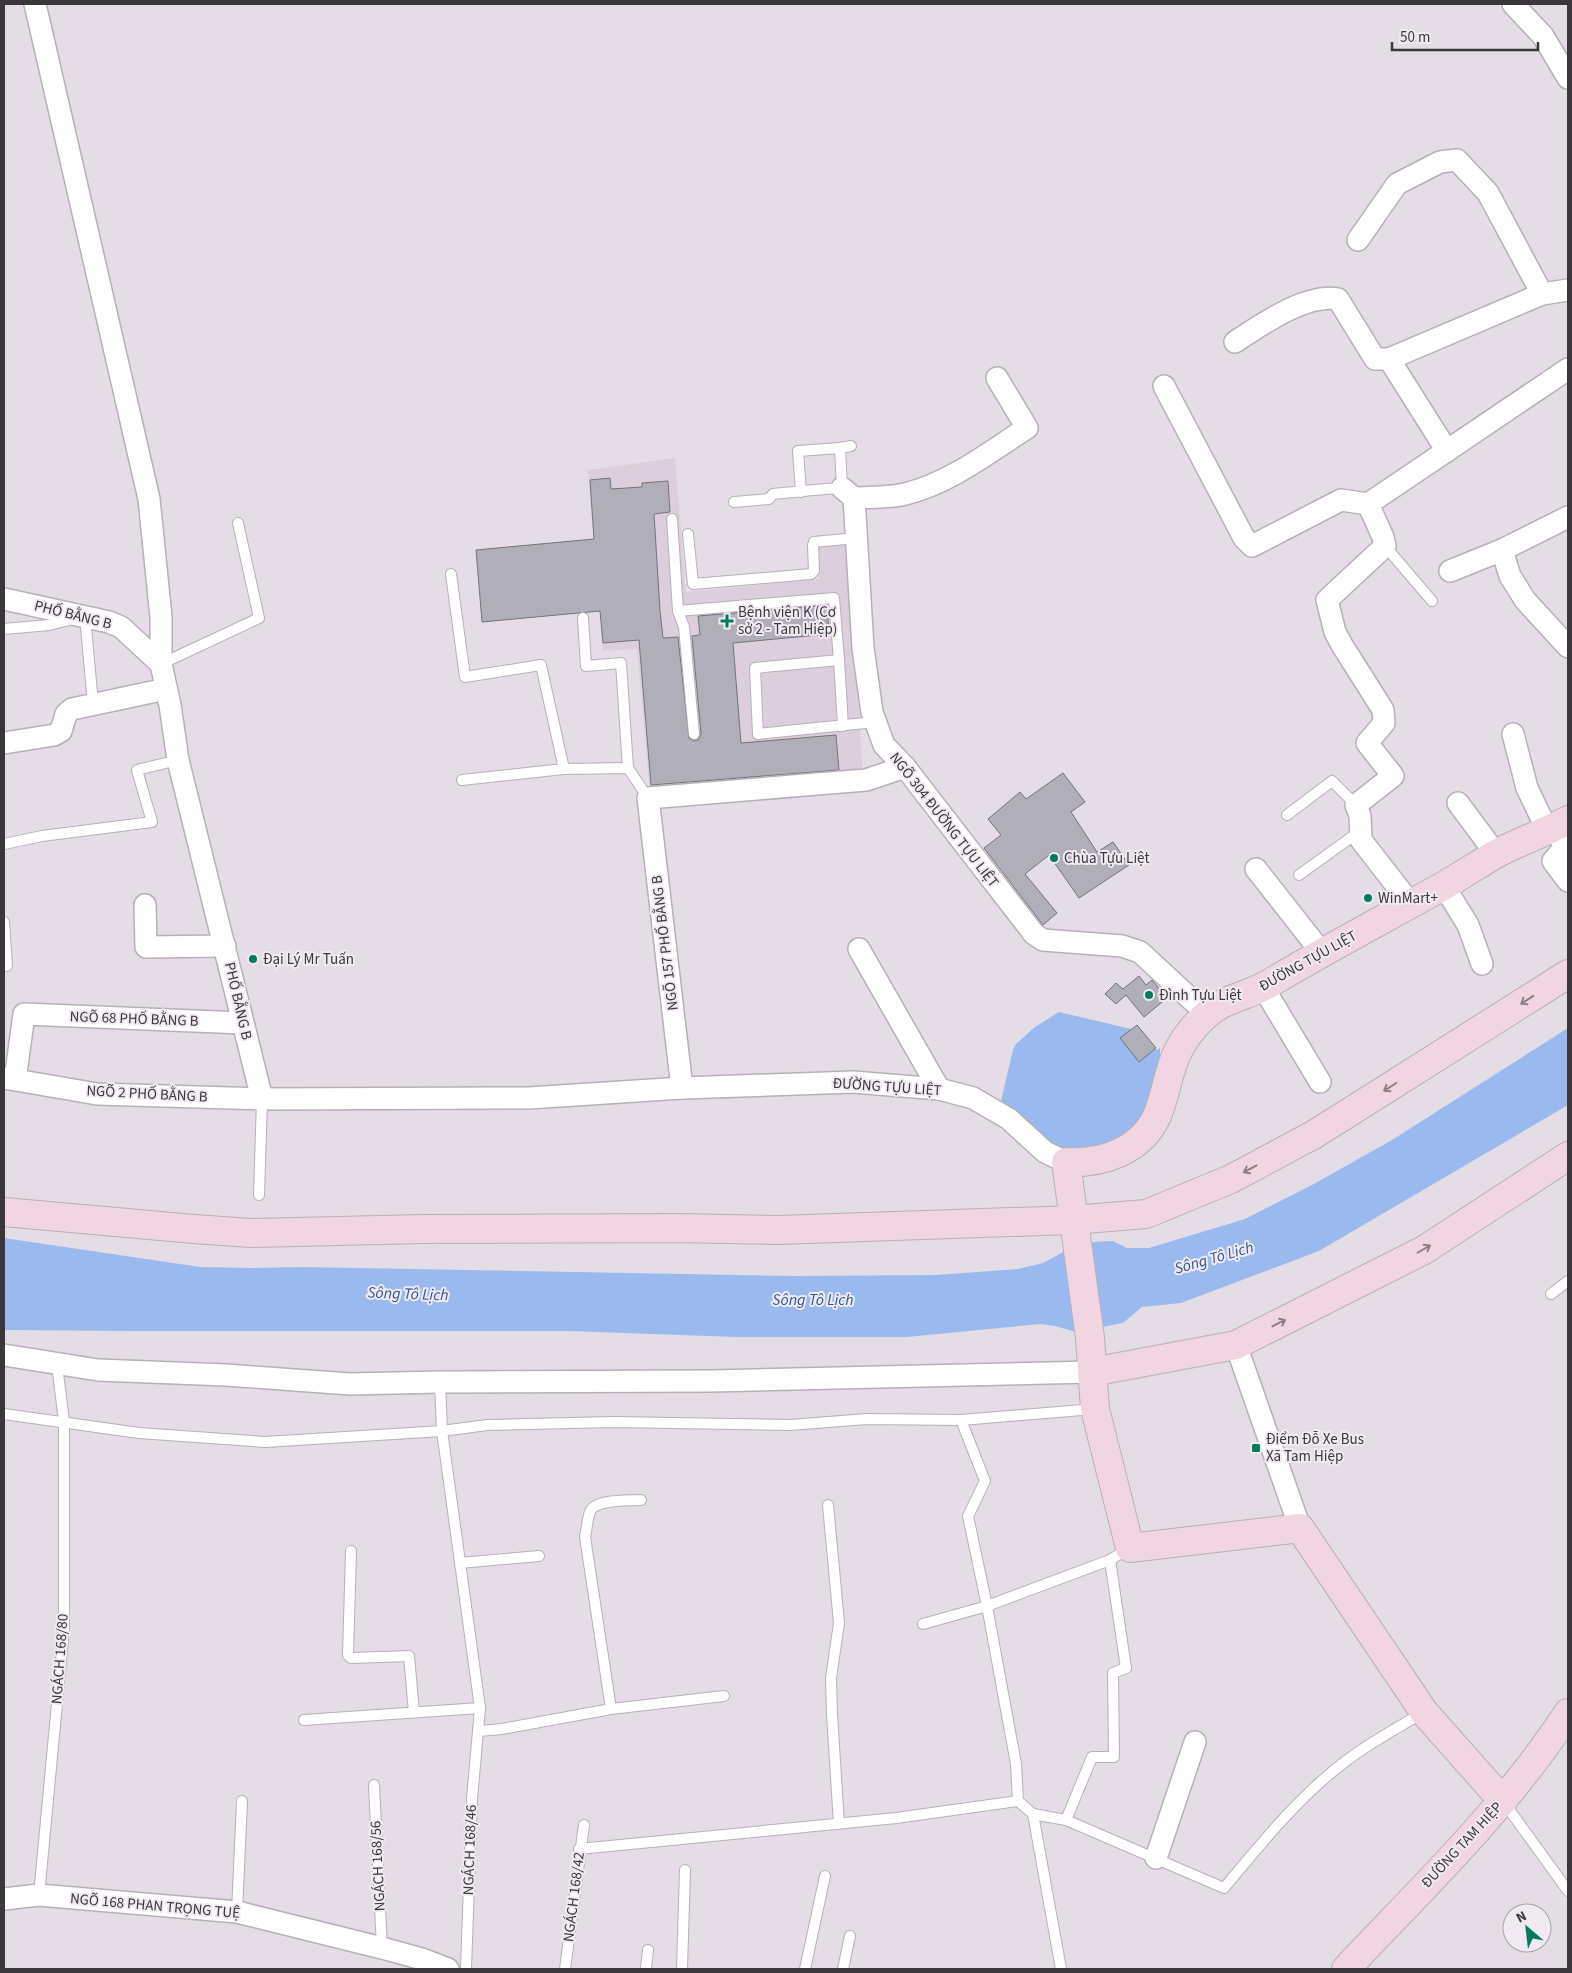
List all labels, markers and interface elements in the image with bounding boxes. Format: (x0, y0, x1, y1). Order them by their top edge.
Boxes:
scale bar (1392, 20, 1538, 52)
text: 50 m (1400, 27, 1430, 48)
street label: PHỐ BẰNG B (32, 595, 114, 635)
place label: Bệnh viện K (Cơ sở 2 - Tam Hiệp) (738, 602, 837, 640)
marker: Bệnh viện K (Cơ sở 2 - Tam Hiệp) (720, 614, 734, 628)
street label: NGÕ 304 ĐƯỜNG TỰU LIỆT (885, 748, 1003, 892)
place label: Chùa Tựu Liệt (1064, 848, 1149, 869)
marker: Chùa Tựu Liệt (1048, 852, 1060, 864)
street label: NGÕ 157 PHỐ BẰNG B (646, 874, 684, 1012)
place label: WinMart+ (1378, 888, 1438, 909)
marker: WinMart+ (1362, 892, 1374, 904)
street label: ĐƯỜNG TỰU LIỆT (1255, 925, 1361, 997)
place label: Đại Lý Mr Tuấn (263, 949, 354, 970)
marker: Đại Lý Mr Tuấn (247, 953, 259, 965)
street label: PHỐ BẰNG B (219, 960, 257, 1042)
place label: Đình Tựu Liệt (1159, 985, 1242, 1006)
marker: Đình Tựu Liệt (1143, 989, 1155, 1001)
one-way arrow (1521, 996, 1535, 1006)
street label: NGÕ 68 PHỐ BẰNG B (69, 1006, 199, 1032)
street label: ĐƯỜNG TỰU LIỆT (832, 1073, 942, 1101)
street label: NGÕ 2 PHỐ BẰNG B (86, 1080, 208, 1108)
one-way arrow (1383, 1082, 1397, 1092)
one-way arrow (1242, 1164, 1257, 1174)
water label: Sông Tô Lịch (1172, 1236, 1256, 1280)
one-way arrow (1416, 1244, 1431, 1254)
water label: Sông Tô Lịch (367, 1282, 449, 1306)
water label: Sông Tô Lịch (772, 1289, 854, 1311)
one-way arrow (1271, 1318, 1286, 1327)
place label: Điểm Đỗ Xe Bus Xã Tam Hiệp (1266, 1429, 1364, 1467)
marker: Điểm Đỗ Xe Bus Xã Tam Hiệp (1250, 1442, 1262, 1454)
street label: NGÁCH 168/80 (46, 1613, 74, 1705)
street label: ĐƯỜNG TAM HIỆP (1416, 1797, 1508, 1893)
street label: NGÁCH 168/46 (458, 1804, 482, 1896)
street label: NGÁCH 168/56 (365, 1820, 391, 1912)
street label: NGÁCH 168/42 (558, 1851, 590, 1943)
street label: NGÕ 168 PHAN TRỌNG TUỆ (69, 1888, 241, 1924)
north arrow (1502, 1903, 1552, 1953)
text: N (1513, 1906, 1530, 1928)

